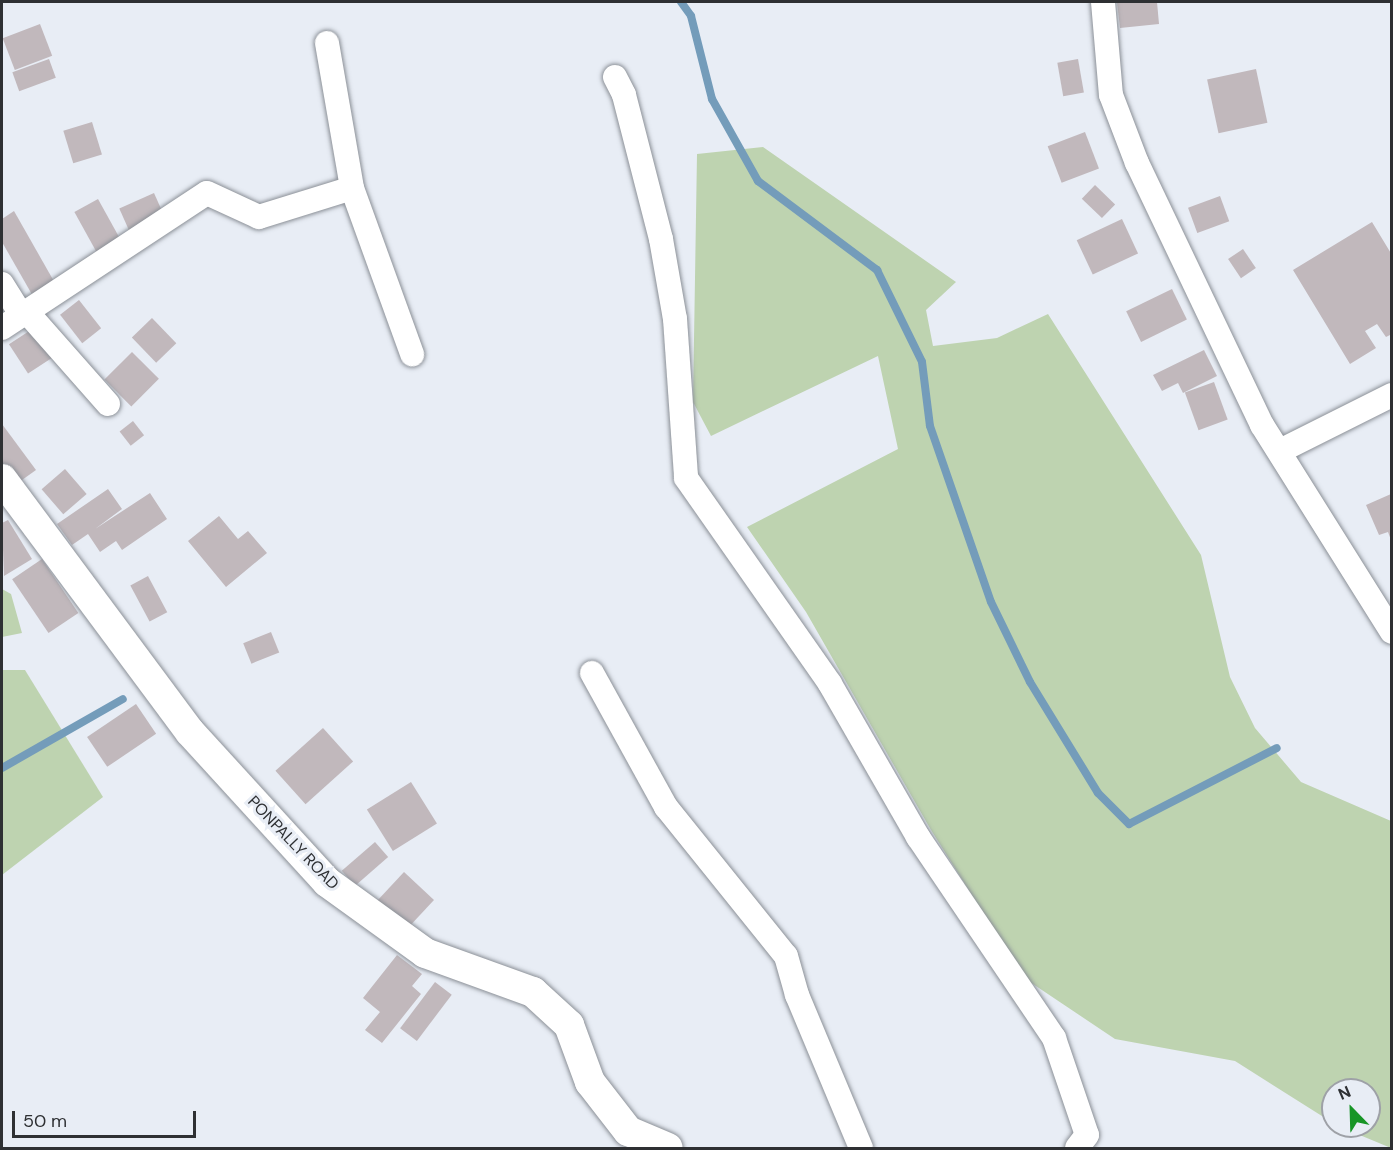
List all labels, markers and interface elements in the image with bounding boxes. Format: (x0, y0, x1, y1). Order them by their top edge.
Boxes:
street label: PONPALLY ROAD (243, 792, 343, 894)
north arrow (1321, 1078, 1381, 1138)
text: N (1335, 1081, 1354, 1105)
scale bar (15, 1099, 200, 1137)
text: 50 m (23, 1109, 67, 1133)

